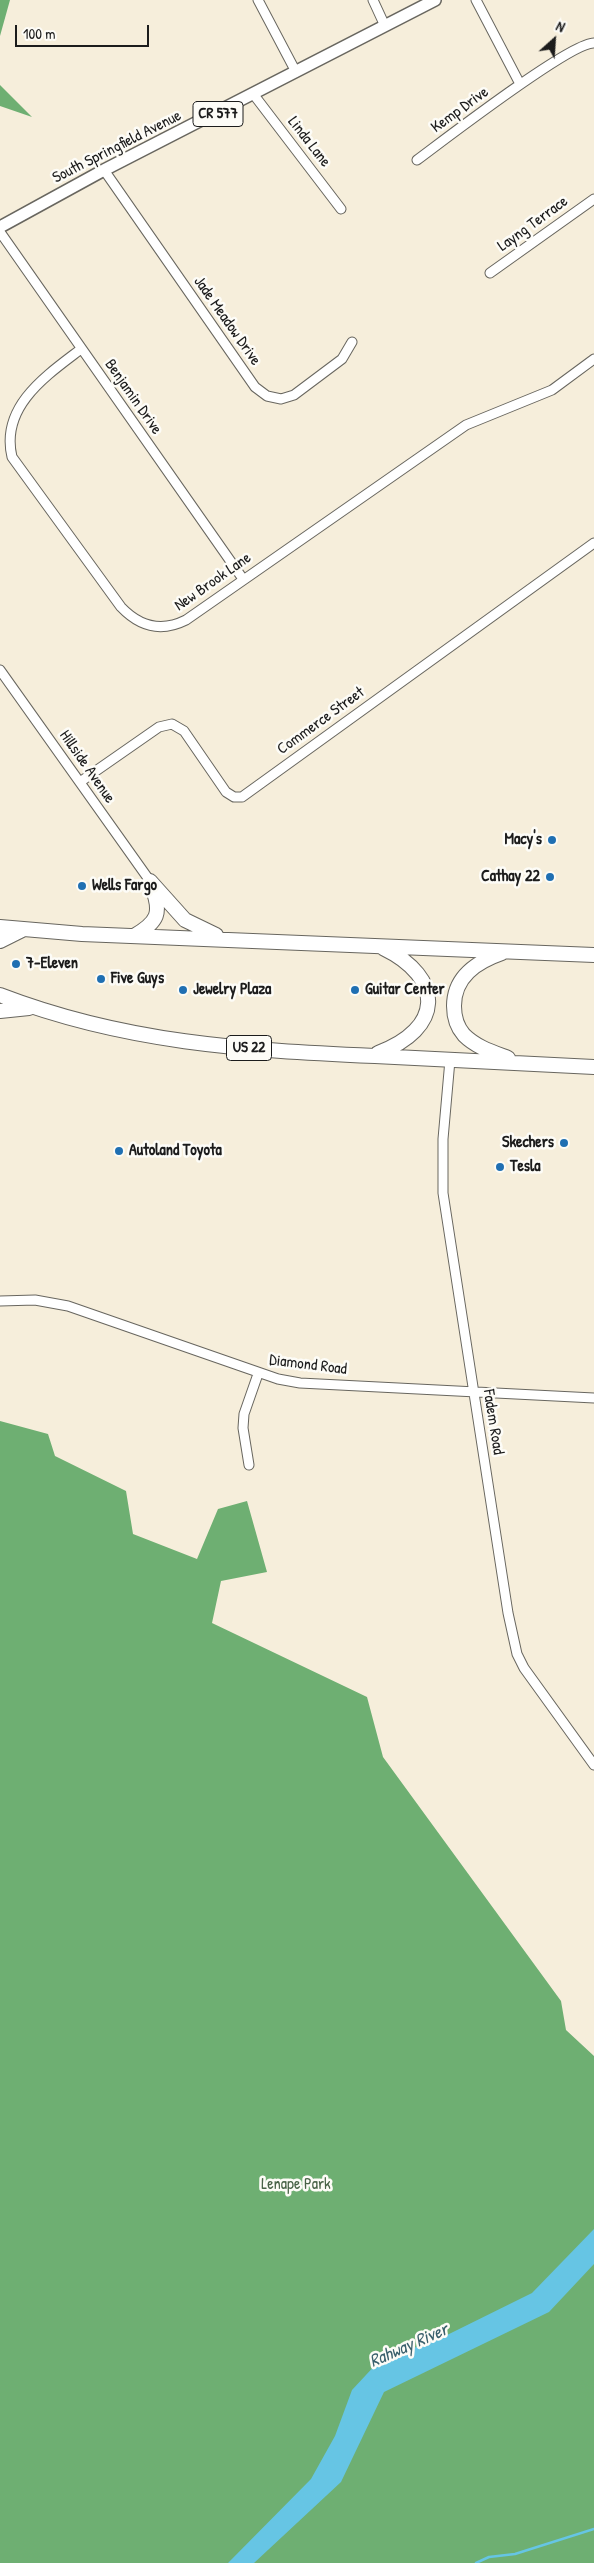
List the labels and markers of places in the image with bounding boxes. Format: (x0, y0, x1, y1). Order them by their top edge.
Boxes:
place label: Macy's (504, 830, 542, 850)
marker: Macy's (546, 834, 558, 846)
place label: Cathay 22 (481, 867, 540, 887)
marker: Cathay 22 (544, 871, 556, 883)
place label: Wells Fargo (92, 876, 157, 896)
marker: Wells Fargo (76, 880, 88, 892)
place label: 7-Eleven (26, 954, 78, 974)
marker: 7-Eleven (10, 958, 22, 970)
place label: Five Guys (111, 969, 164, 989)
marker: Five Guys (95, 973, 107, 985)
place label: Jewelry Plaza (193, 980, 271, 1000)
place label: Guitar Center (365, 980, 445, 1000)
marker: Jewelry Plaza (177, 984, 189, 996)
marker: Guitar Center (349, 984, 361, 996)
place label: Skechers (502, 1133, 554, 1153)
marker: Skechers (558, 1137, 570, 1149)
place label: Autoland Toyota (129, 1141, 222, 1161)
marker: Autoland Toyota (113, 1145, 125, 1157)
place label: Tesla (510, 1157, 541, 1177)
marker: Tesla (494, 1161, 506, 1173)

